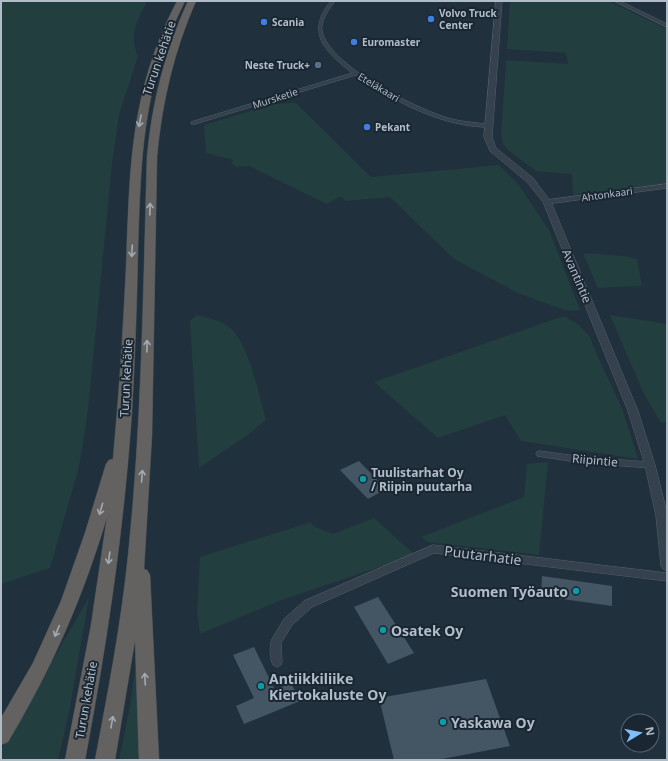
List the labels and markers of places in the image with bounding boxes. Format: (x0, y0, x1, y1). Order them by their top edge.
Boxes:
place label: Volvo Truck Center (439, 6, 497, 32)
marker: Volvo Truck Center (426, 14, 436, 24)
place label: Scania (272, 15, 304, 29)
marker: Scania (259, 17, 269, 27)
place label: Euromaster (362, 35, 421, 49)
marker: Euromaster (349, 37, 359, 47)
place label: Neste Truck+ (245, 58, 310, 72)
marker: Neste Truck+ (313, 60, 323, 70)
place label: Pekant (375, 120, 411, 134)
marker: Pekant (362, 122, 372, 132)
place label: Tuulistarhat Oy / Riipin puutarha (371, 464, 472, 495)
marker: Tuulistarhat Oy / Riipin puutarha (358, 474, 368, 484)
place label: Suomen Työauto (451, 582, 568, 601)
marker: Suomen Työauto (571, 586, 581, 596)
place label: Osatek Oy (391, 621, 463, 640)
marker: Osatek Oy (378, 625, 388, 635)
place label: Antiikkiliike Kiertokaluste Oy (269, 669, 386, 704)
marker: Antiikkiliike Kiertokaluste Oy (256, 681, 266, 691)
place label: Yaskawa Oy (451, 713, 535, 732)
marker: Yaskawa Oy (438, 717, 448, 727)

